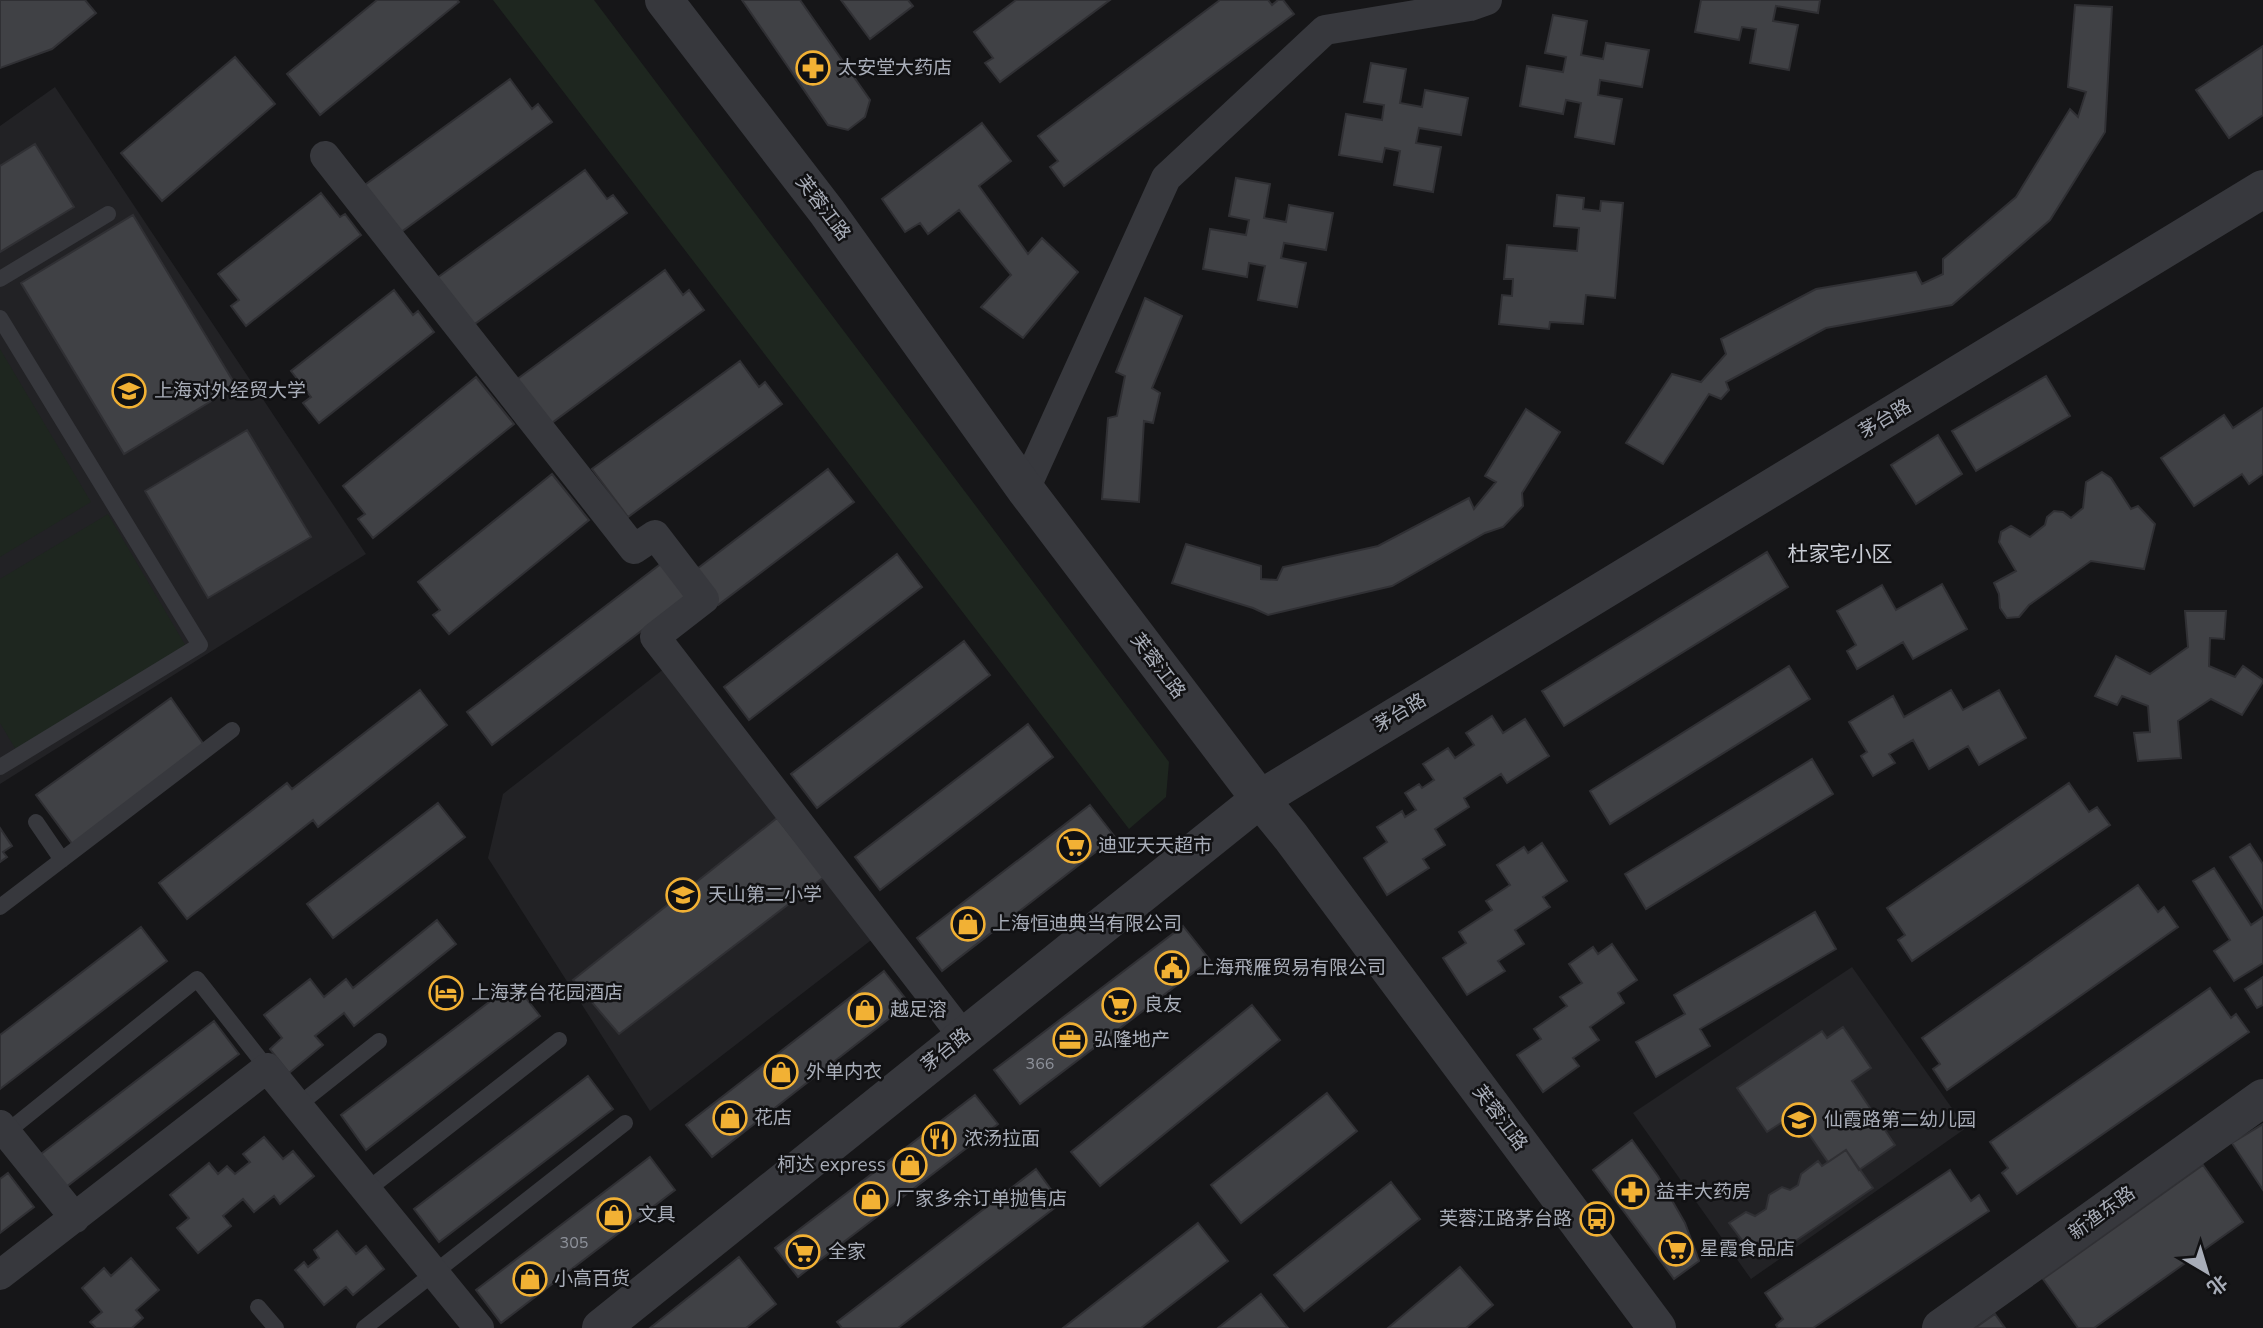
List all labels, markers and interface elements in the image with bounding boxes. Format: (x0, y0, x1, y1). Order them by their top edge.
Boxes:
pharmacy icon: 太安堂大药店 (794, 49, 832, 87)
place label: 太安堂大药店 (838, 55, 952, 81)
street label: 芙蓉江路 (790, 170, 856, 246)
school or university icon: 上海对外经贸大学 (110, 372, 148, 410)
place label: 上海对外经贸大学 (154, 378, 306, 404)
street label: 茅台路 (1854, 393, 1916, 445)
district label: 杜家宅小区 (1788, 540, 1893, 568)
street label: 芙蓉江路 (1125, 628, 1191, 704)
street label: 茅台路 (1369, 687, 1431, 739)
supermarket icon: 迪亚天天超市 (1055, 827, 1093, 865)
place label: 迪亚天天超市 (1098, 833, 1212, 859)
school or university icon: 天山第二小学 (664, 876, 702, 914)
place label: 天山第二小学 (708, 882, 822, 908)
shop icon: 上海恒迪典当有限公司 (949, 905, 987, 943)
place label: 上海恒迪典当有限公司 (992, 911, 1182, 937)
public building icon: 上海飛雁贸易有限公司 (1153, 949, 1191, 987)
place label: 上海飛雁贸易有限公司 (1196, 955, 1386, 981)
hotel icon: 上海茅台花园酒店 (427, 974, 465, 1012)
place label: 上海茅台花园酒店 (471, 980, 623, 1006)
supermarket icon: 良友 (1100, 986, 1138, 1024)
shop icon: 越足溶 (846, 991, 884, 1029)
place label: 良友 (1144, 992, 1182, 1018)
place label: 越足溶 (890, 997, 947, 1023)
office icon: 弘隆地产 (1051, 1021, 1089, 1059)
street label: 茅台路 (916, 1022, 976, 1078)
place label: 弘隆地产 (1094, 1027, 1170, 1053)
shop icon: 外单内衣 (762, 1053, 800, 1091)
house number: 366 (1026, 1053, 1054, 1075)
place label: 外单内衣 (806, 1059, 882, 1085)
street label: 芙蓉江路 (1467, 1080, 1533, 1156)
shop icon: 花店 (711, 1099, 749, 1137)
school or university icon: 仙霞路第二幼儿园 (1780, 1101, 1818, 1139)
place label: 花店 (754, 1105, 792, 1131)
place label: 仙霞路第二幼儿园 (1824, 1107, 1976, 1133)
restaurant icon: 浓汤拉面 (920, 1120, 958, 1158)
place label: 浓汤拉面 (964, 1126, 1040, 1152)
shop icon: 柯达 express (891, 1146, 929, 1184)
place label: 柯达 express (777, 1152, 886, 1178)
pharmacy icon: 益丰大药房 (1613, 1173, 1651, 1211)
place label: 益丰大药房 (1656, 1179, 1751, 1205)
shop icon: 厂家多余订单抛售店 (852, 1180, 890, 1218)
street label: 新渔东路 (2064, 1180, 2140, 1246)
place label: 厂家多余订单抛售店 (896, 1186, 1067, 1212)
shop icon: 文具 (595, 1196, 633, 1234)
bus stop icon: 芙蓉江路茅台路 (1578, 1200, 1616, 1238)
place label: 文具 (638, 1202, 676, 1228)
place label: 芙蓉江路茅台路 (1439, 1206, 1572, 1232)
supermarket icon: 星霞食品店 (1657, 1230, 1695, 1268)
house number: 305 (560, 1232, 588, 1254)
supermarket icon: 全家 (784, 1233, 822, 1271)
place label: 星霞食品店 (1700, 1236, 1795, 1262)
north arrow (2172, 1237, 2242, 1307)
place label: 全家 (828, 1239, 866, 1265)
shop icon: 小高百货 (511, 1260, 549, 1298)
place label: 小高百货 (554, 1266, 630, 1292)
text: 北 (2201, 1269, 2232, 1301)

